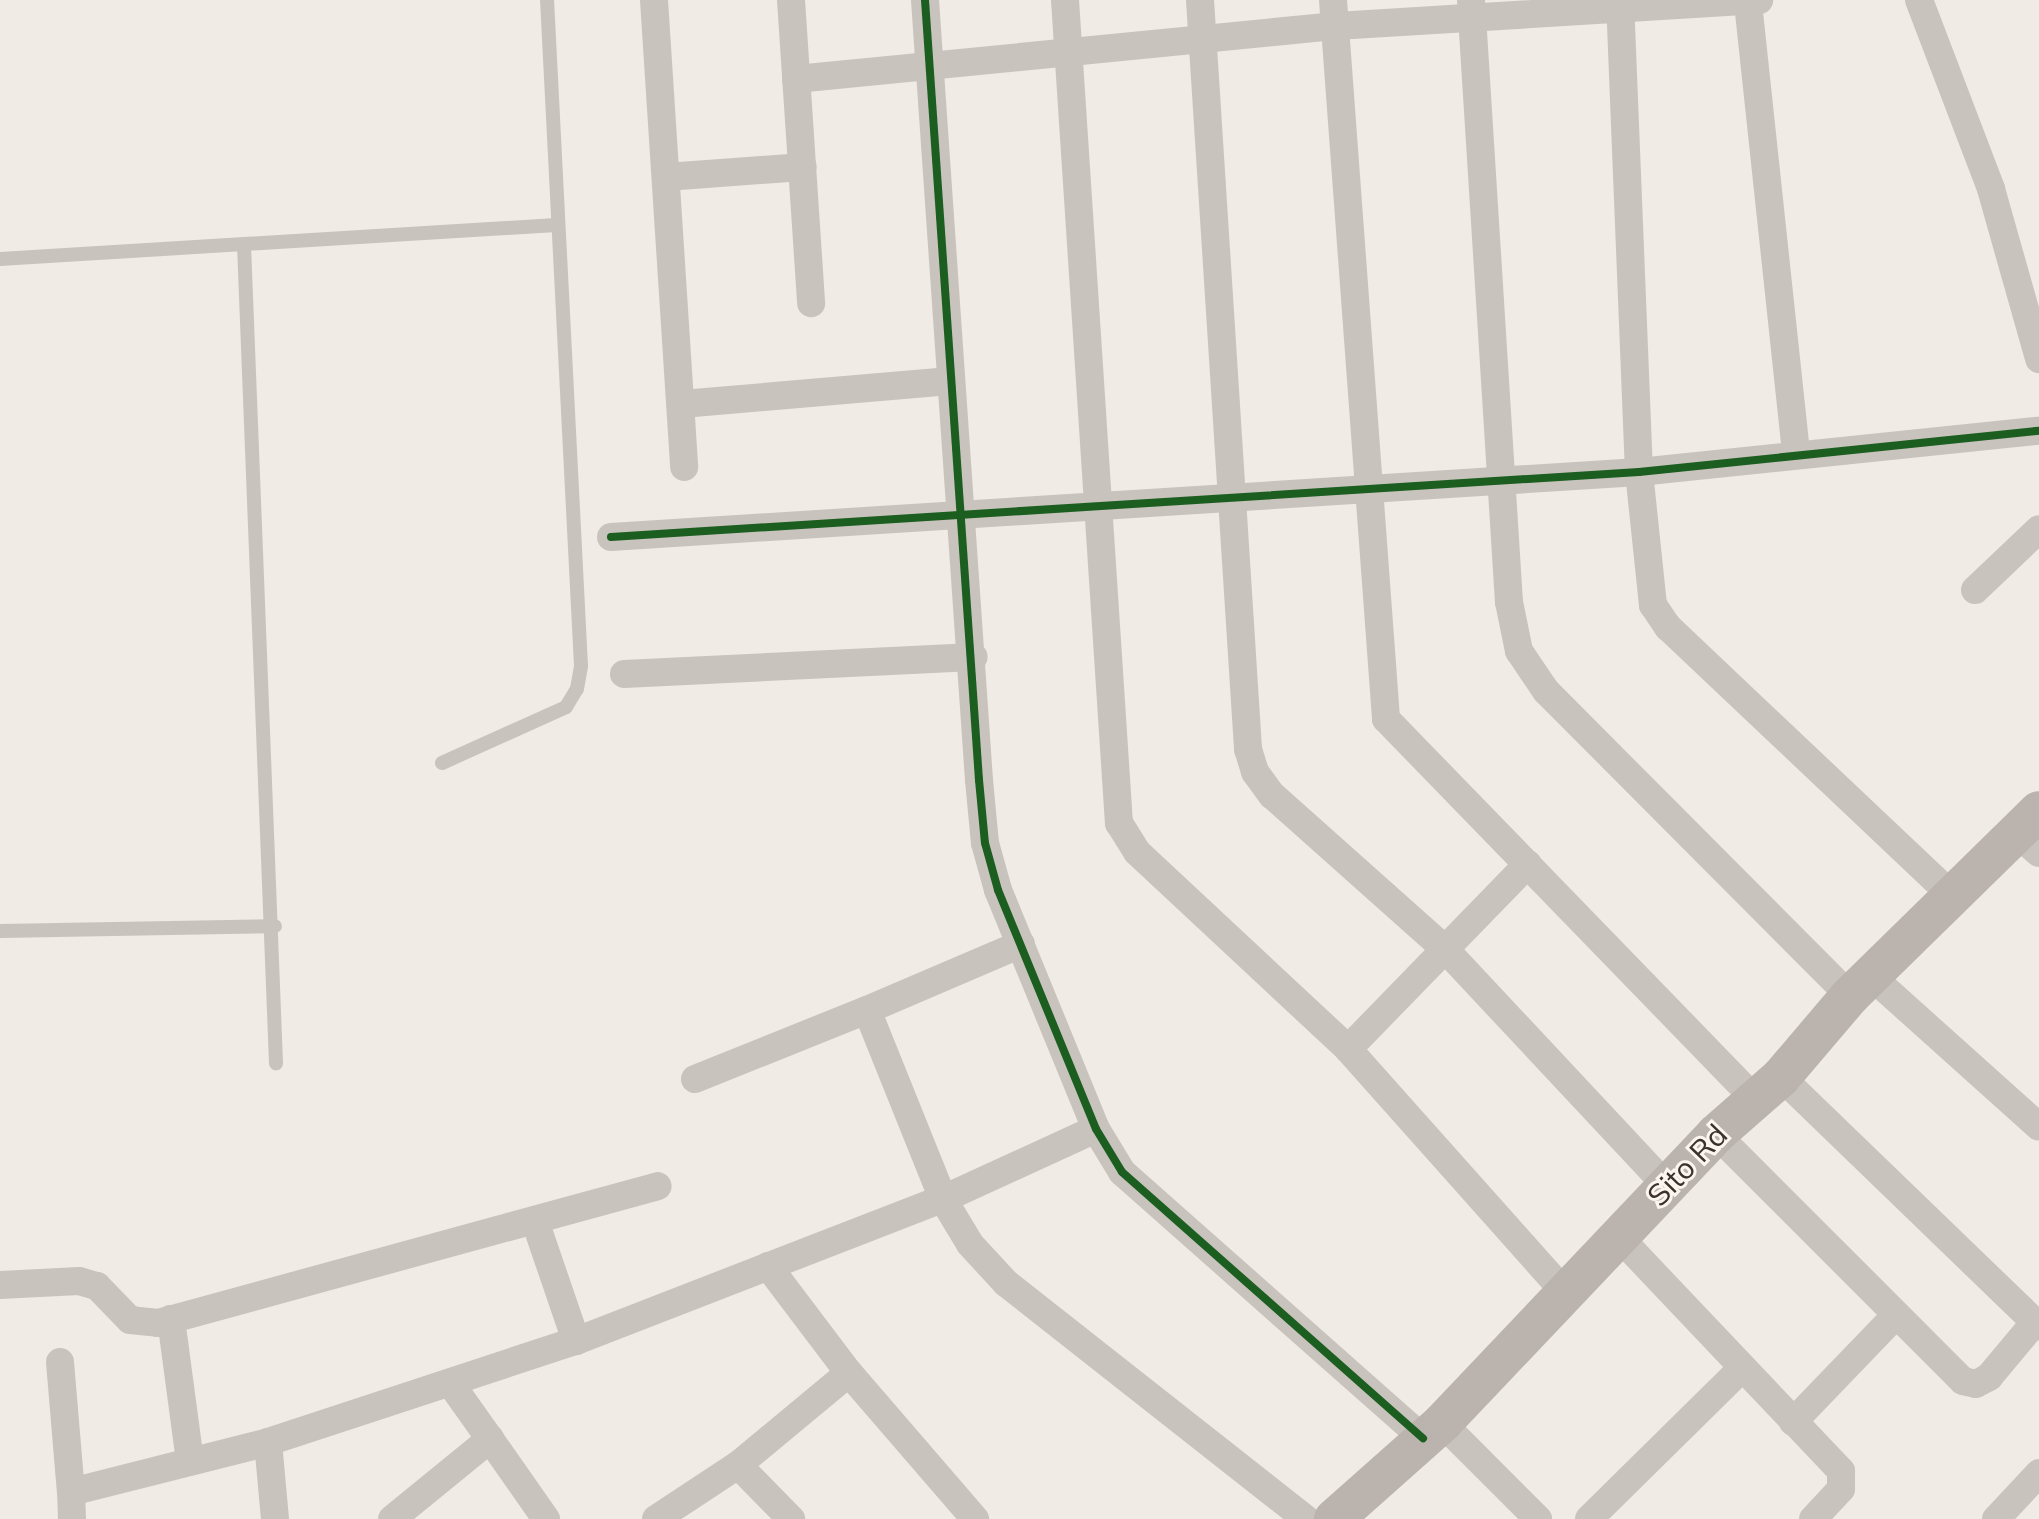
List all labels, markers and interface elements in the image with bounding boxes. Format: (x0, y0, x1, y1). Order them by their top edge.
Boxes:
street label: Sito Rd (1639, 1117, 1735, 1213)

